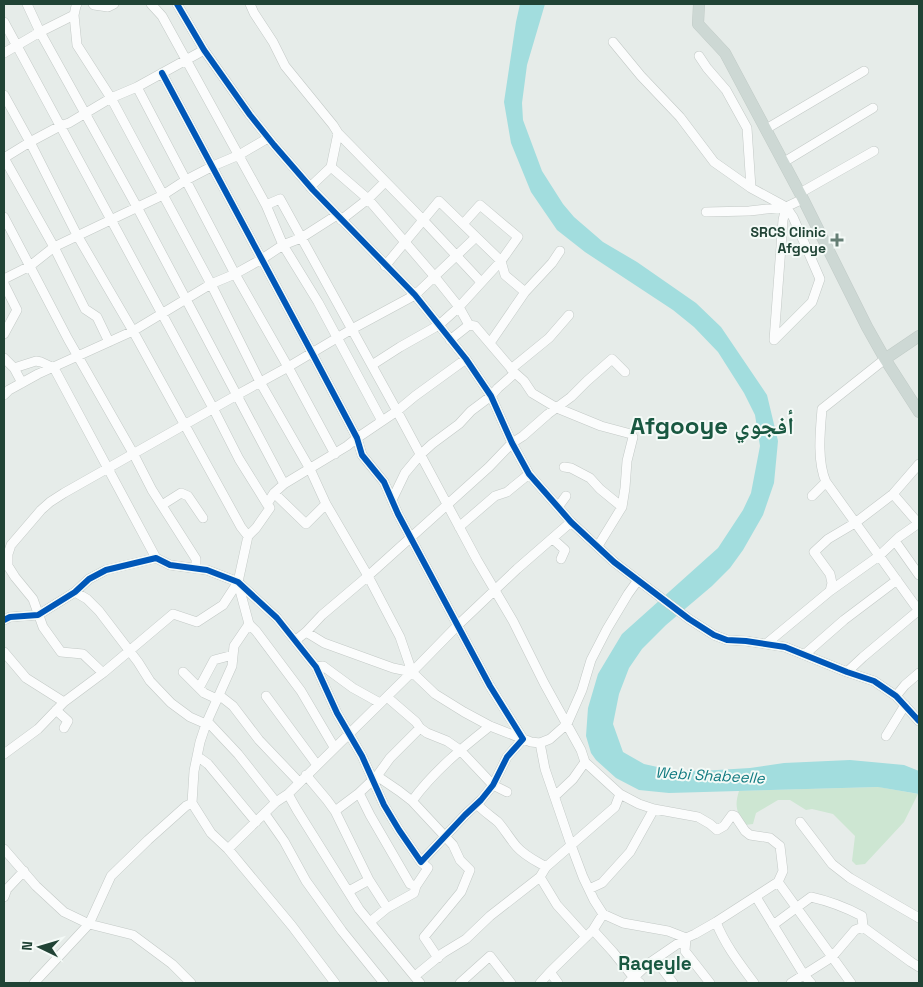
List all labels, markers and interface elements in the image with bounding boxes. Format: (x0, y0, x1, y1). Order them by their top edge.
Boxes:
place label: SRCS Clinic Afgoye (751, 223, 826, 257)
marker: SRCS Clinic Afgoye (830, 233, 844, 247)
district label: Afgooye أفجوي (630, 409, 794, 444)
water label: Webi Shabeelle (655, 763, 766, 787)
north arrow (15, 922, 65, 972)
text: N (18, 940, 36, 951)
district label: Raqeyle (618, 951, 692, 976)

